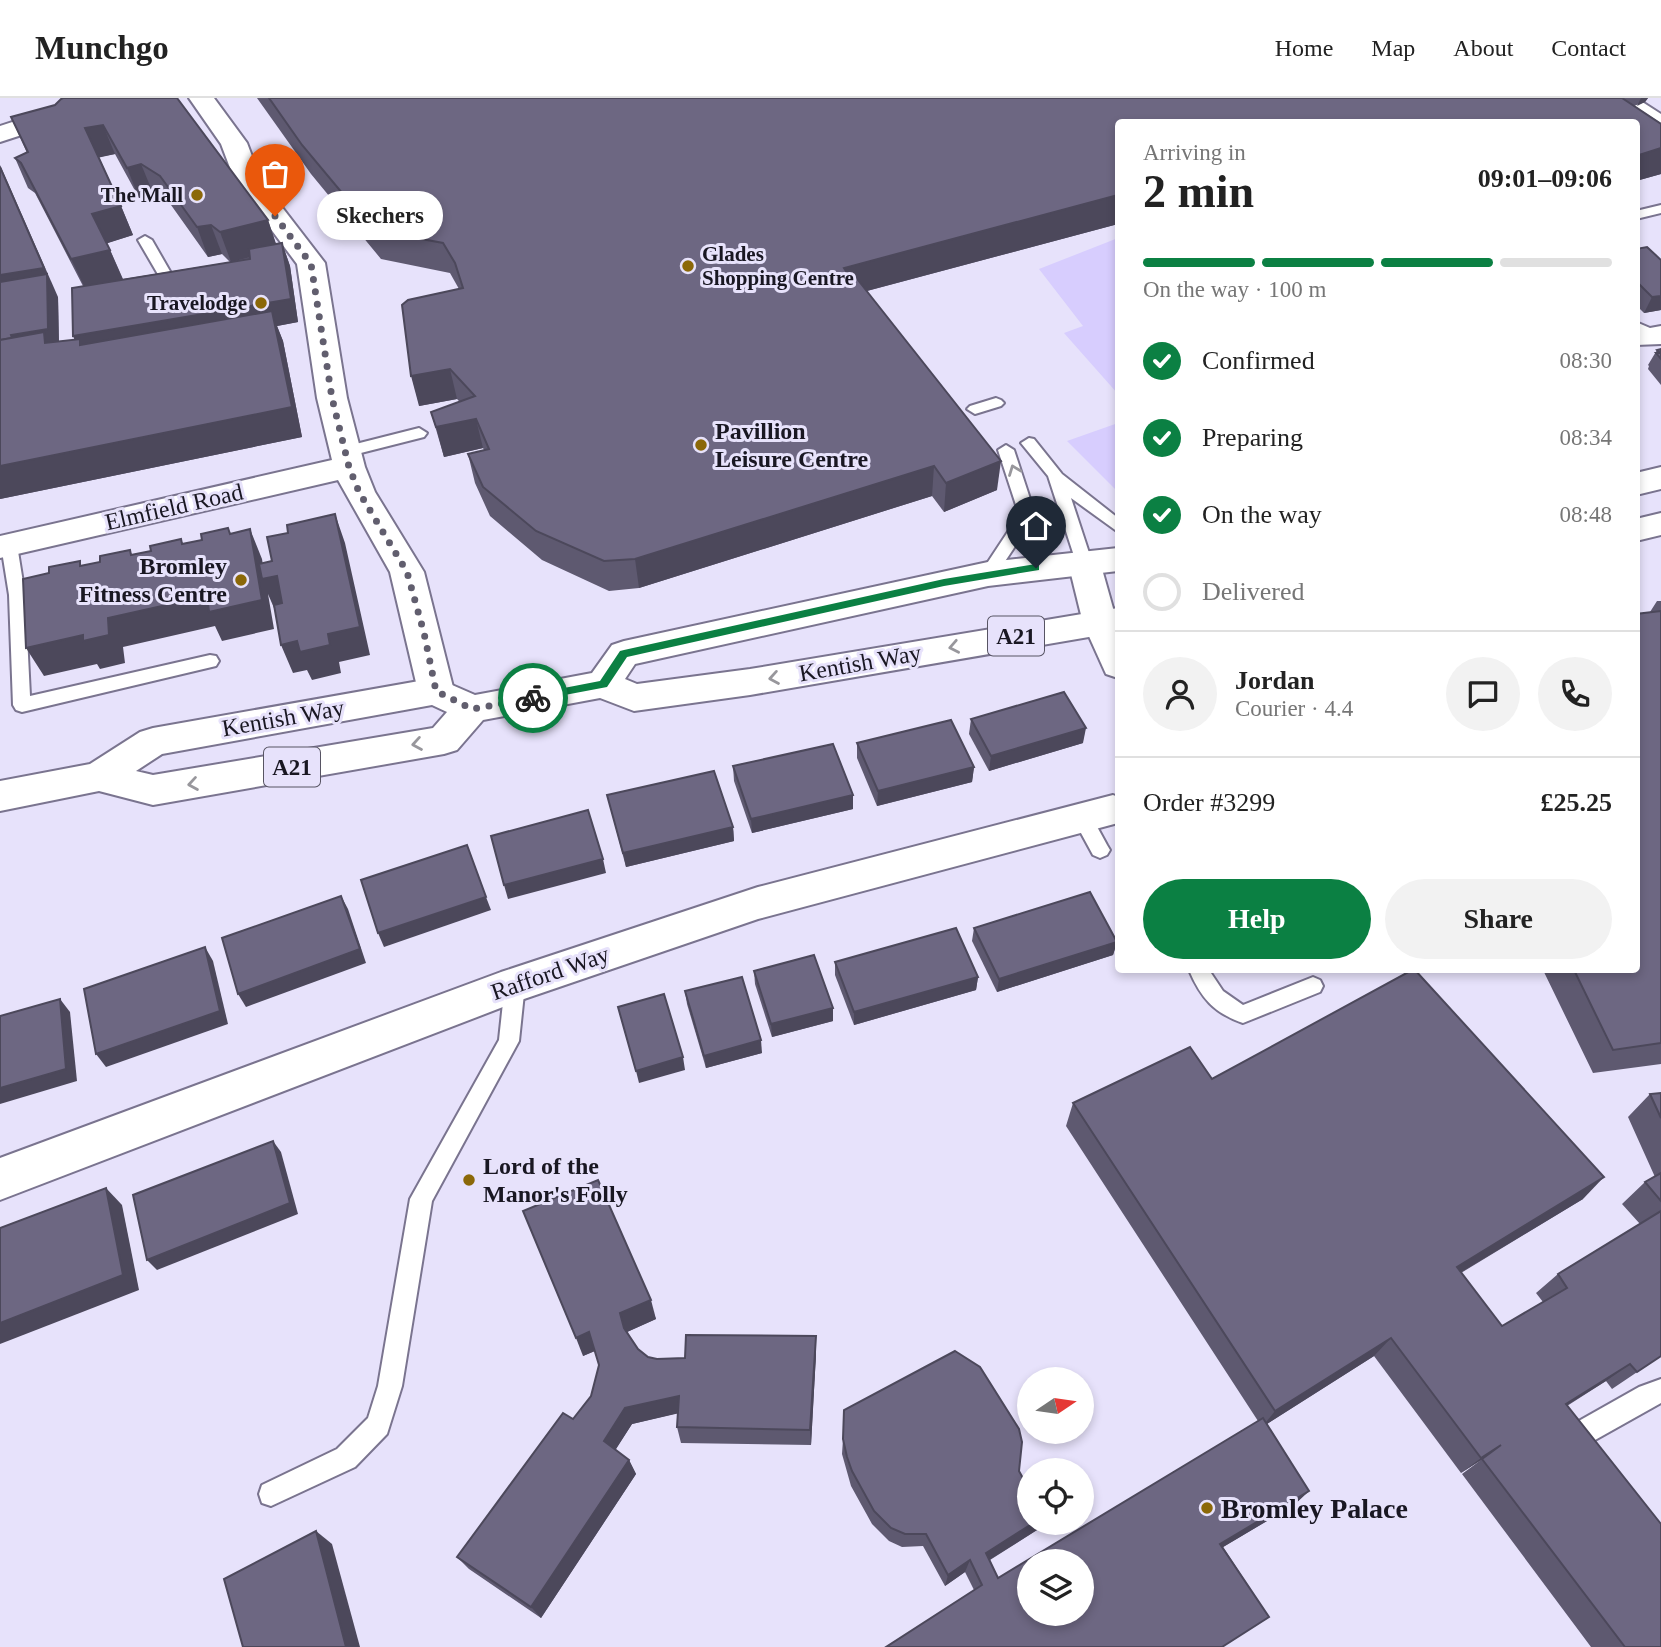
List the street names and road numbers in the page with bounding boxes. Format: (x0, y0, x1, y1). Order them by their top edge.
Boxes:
street label: Elmfield Road (103, 479, 245, 535)
road number: A21 (988, 616, 1044, 656)
street label: Kentish Way (797, 639, 923, 687)
street label: Kentish Way (220, 694, 346, 742)
road number: A21 (264, 748, 320, 786)
street label: Rafford Way (488, 941, 612, 1005)

